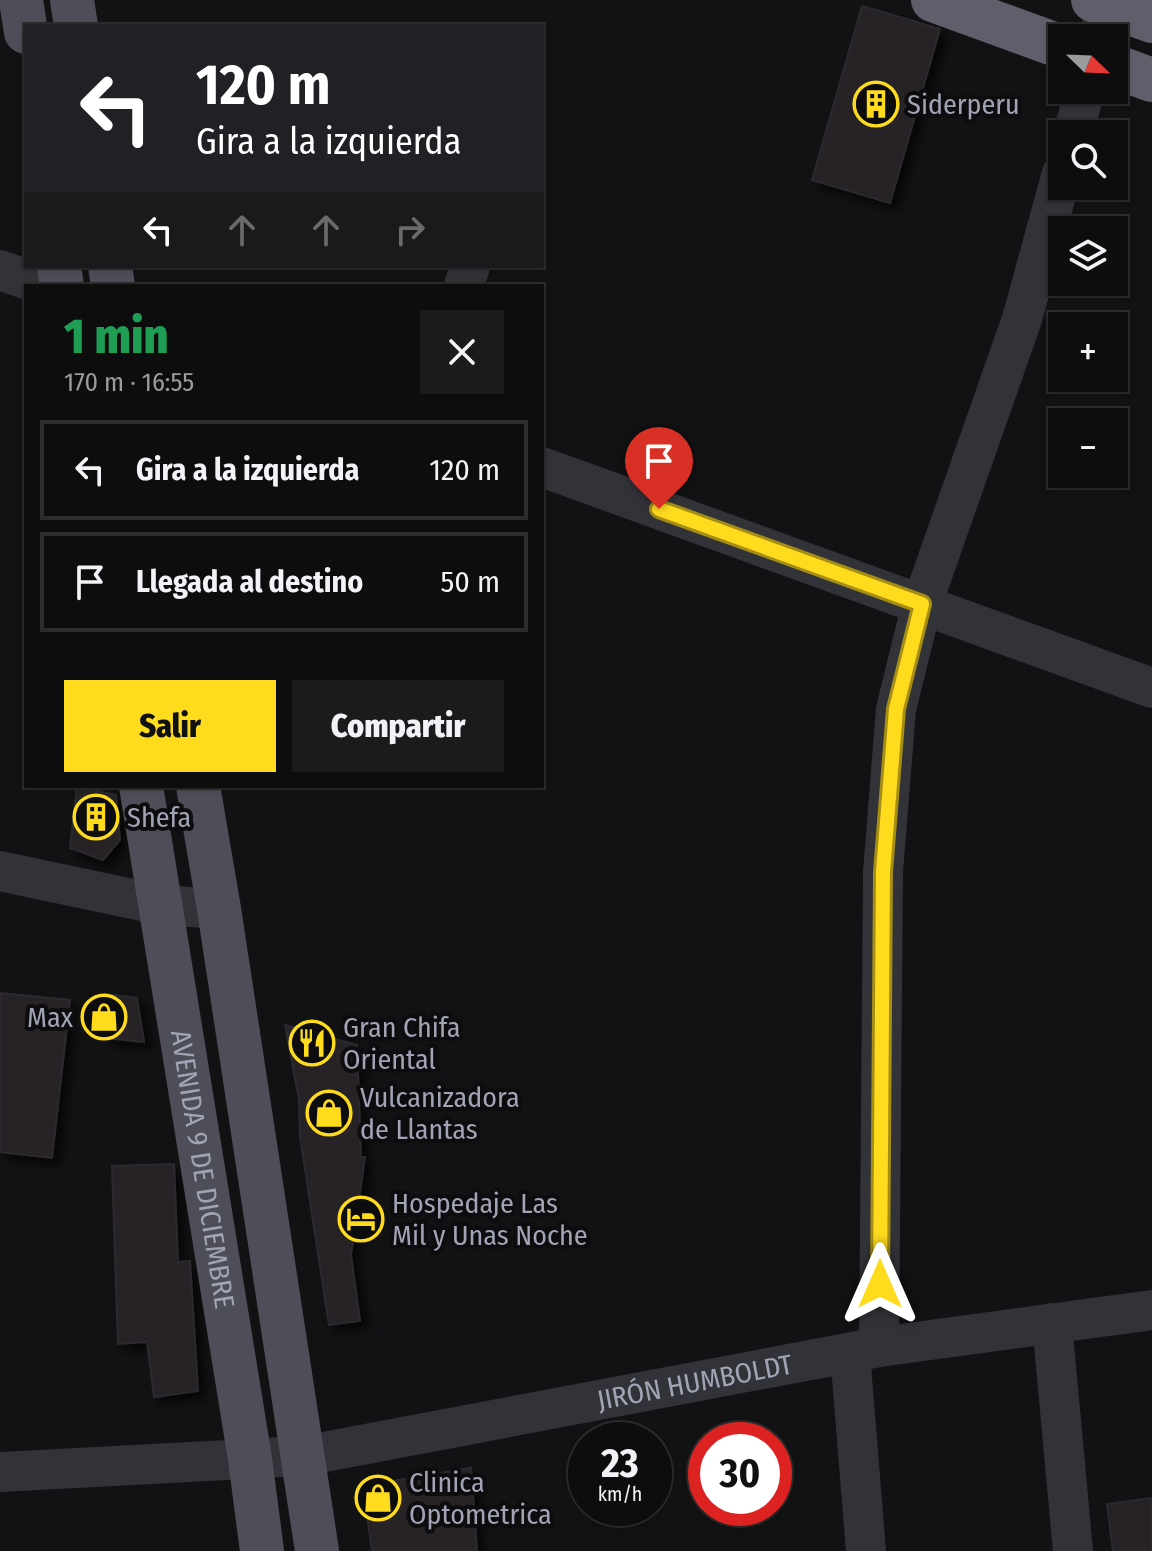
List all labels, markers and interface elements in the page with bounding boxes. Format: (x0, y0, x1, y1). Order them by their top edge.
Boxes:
north arrow (1048, 24, 1128, 104)
map controls (1048, 24, 1128, 488)
text: 120 m (196, 52, 331, 119)
icon: left (64, 56, 168, 160)
building icon: Siderperu (852, 80, 900, 128)
place label: Siderperu (907, 88, 1020, 121)
text: Gira a la izquierda (196, 120, 461, 164)
button: search (1048, 120, 1128, 200)
icon: left (136, 208, 180, 252)
icon: ahead (220, 208, 264, 252)
icon: ahead (304, 208, 348, 252)
icon: right (388, 208, 432, 252)
button: layers (1048, 216, 1128, 296)
text: 1 min (64, 308, 168, 366)
button: close (420, 310, 504, 394)
button: + (1048, 312, 1128, 392)
text: 170 m · 16:55 (64, 367, 194, 398)
button: − (1048, 408, 1128, 488)
pin (625, 427, 693, 509)
icon: arrive (637, 439, 681, 483)
icon: left (68, 448, 112, 492)
text: Gira a la izquierda (136, 452, 359, 488)
text: 120 m (429, 452, 500, 488)
icon: arrive (68, 560, 112, 604)
text: Llegada al destino (136, 564, 363, 600)
text: 50 m (440, 564, 500, 600)
button: Salir (64, 680, 276, 772)
button: Compartir (292, 680, 504, 772)
building icon: Shefa (72, 793, 120, 841)
place label: Shefa (127, 801, 191, 834)
shop icon: Max (80, 993, 128, 1041)
place label: Max (27, 1001, 74, 1034)
place label: Gran Chifa Oriental (343, 1011, 460, 1076)
restaurant icon: Gran Chifa Oriental (288, 1019, 336, 1067)
street label: AVENIDA 9 DE DICIEMBRE (164, 1027, 242, 1311)
place label: Vulcanizadora de Llantas (360, 1081, 520, 1146)
shop icon: Vulcanizadora de Llantas (305, 1089, 353, 1137)
place label: Hospedaje Las Mil y Unas Noche (392, 1187, 588, 1252)
hotel icon: Hospedaje Las Mil y Unas Noche (337, 1195, 385, 1243)
position arrow (838, 1242, 922, 1326)
street label: JIRÓN HUMBOLDT (594, 1347, 795, 1417)
speed limit sign: 30 (688, 1422, 792, 1526)
text: 23 (601, 1440, 639, 1488)
place label: Clinica Optometrica (409, 1466, 552, 1531)
shop icon: Clinica Optometrica (354, 1474, 402, 1522)
text: km/h (598, 1482, 642, 1506)

